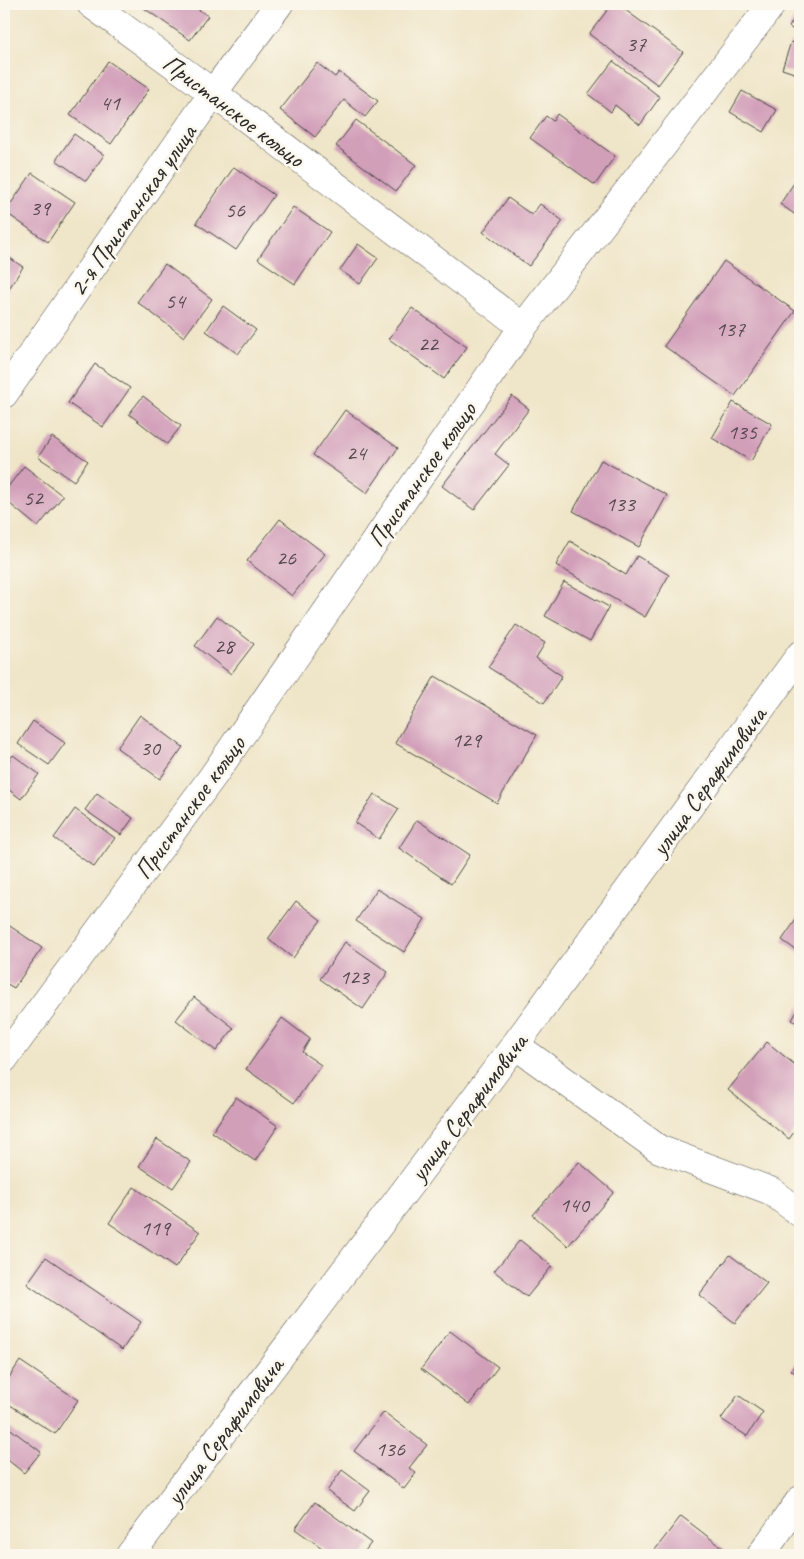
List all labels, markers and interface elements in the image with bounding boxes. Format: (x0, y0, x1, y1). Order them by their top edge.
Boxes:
house number: 37 (626, 30, 647, 58)
street label: Пристанское кольцо (156, 47, 312, 175)
house number: 41 (100, 89, 121, 117)
street label: 2-я Пристанская улица (62, 117, 205, 303)
house number: 39 (30, 194, 52, 222)
house number: 56 (225, 196, 246, 224)
house number: 54 (165, 287, 187, 315)
house number: 137 (715, 315, 746, 343)
house number: 22 (418, 330, 440, 358)
street label: Пристанское кольцо (360, 395, 484, 553)
house number: 135 (727, 418, 758, 446)
house number: 24 (346, 439, 368, 467)
house number: 52 (23, 484, 45, 512)
house number: 133 (605, 490, 637, 518)
house number: 26 (276, 544, 297, 572)
house number: 28 (214, 632, 236, 660)
street label: улица Серафимовича (643, 698, 775, 864)
house number: 129 (451, 726, 483, 754)
street label: Пристанское кольцо (127, 729, 253, 886)
house number: 30 (140, 734, 162, 762)
house number: 123 (339, 963, 371, 991)
street label: улица Серафимовича (402, 1025, 536, 1189)
house number: 140 (559, 1191, 591, 1219)
house number: 119 (140, 1214, 172, 1242)
street label: улица Серафимовича (158, 1349, 292, 1513)
house number: 136 (375, 1435, 406, 1463)

